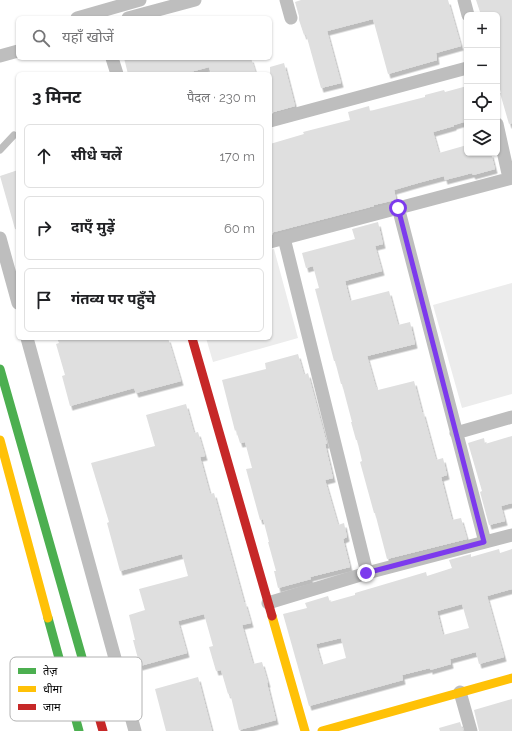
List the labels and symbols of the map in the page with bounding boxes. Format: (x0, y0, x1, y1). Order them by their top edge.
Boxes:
route start (389, 199, 407, 217)
route end (357, 564, 375, 582)
legend (10, 657, 142, 721)
text: तेज़ (43, 665, 58, 678)
text: धीमा (43, 683, 62, 696)
text: जाम (43, 701, 61, 714)

